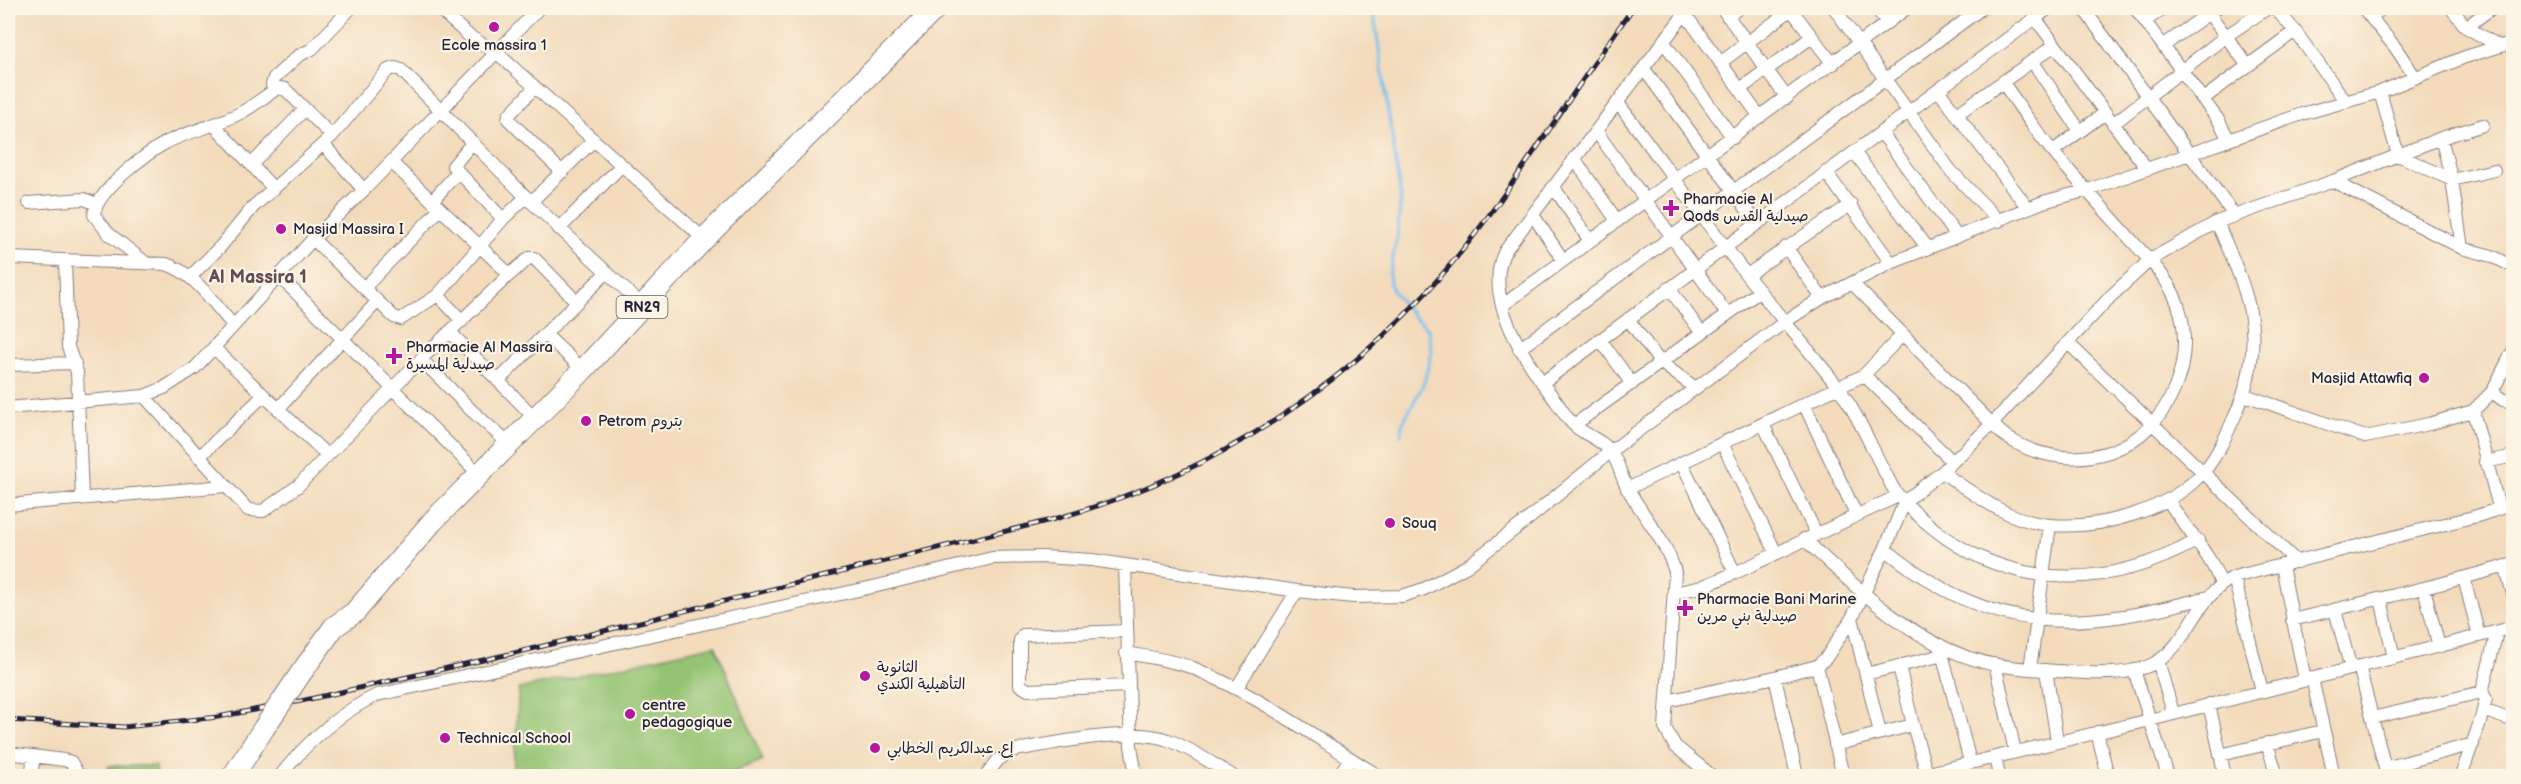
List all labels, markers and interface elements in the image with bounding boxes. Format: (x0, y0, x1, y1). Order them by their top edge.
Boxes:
marker: Ecole massira 1 (487, 20, 501, 34)
place label: Ecole massira 1 (441, 36, 547, 55)
place label: Pharmacie Al Qods صيدلية القدس (1683, 190, 1809, 226)
marker: Pharmacie Al Qods صيدلية القدس (1664, 201, 1678, 215)
place label: Masjid Massira I (293, 220, 404, 239)
marker: Masjid Massira I (274, 222, 288, 236)
district label: Al Massira 1 (208, 267, 307, 288)
road number: RN29 (616, 296, 668, 318)
place label: Pharmacie Al Massira صيدلية المسيرة (406, 338, 553, 374)
marker: Pharmacie Al Massira صيدلية المسيرة (387, 349, 401, 363)
place label: Masjid Attawfiq (2311, 369, 2412, 388)
marker: Masjid Attawfiq (2417, 371, 2431, 385)
place label: Petrom بتروم (598, 412, 683, 433)
marker: Petrom بتروم (579, 414, 593, 428)
place label: Souq (1402, 514, 1437, 533)
marker: Souq (1383, 516, 1397, 530)
place label: Pharmacie Bani Marine صيدلية بني مرين (1697, 590, 1857, 629)
marker: Pharmacie Bani Marine صيدلية بني مرين (1678, 601, 1692, 615)
place label: الثانوية التأهيلية الكندي (877, 658, 966, 695)
marker: الثانوية التأهيلية الكندي (858, 669, 872, 683)
place label: centre pedagogique (642, 696, 732, 732)
marker: centre pedagogique (623, 707, 637, 721)
place label: Technical School (457, 729, 571, 748)
marker: Technical School (438, 731, 452, 745)
place label: إع. عبدالكريم الخطابي (887, 739, 1014, 761)
marker: إع. عبدالكريم الخطابي (868, 741, 882, 755)

